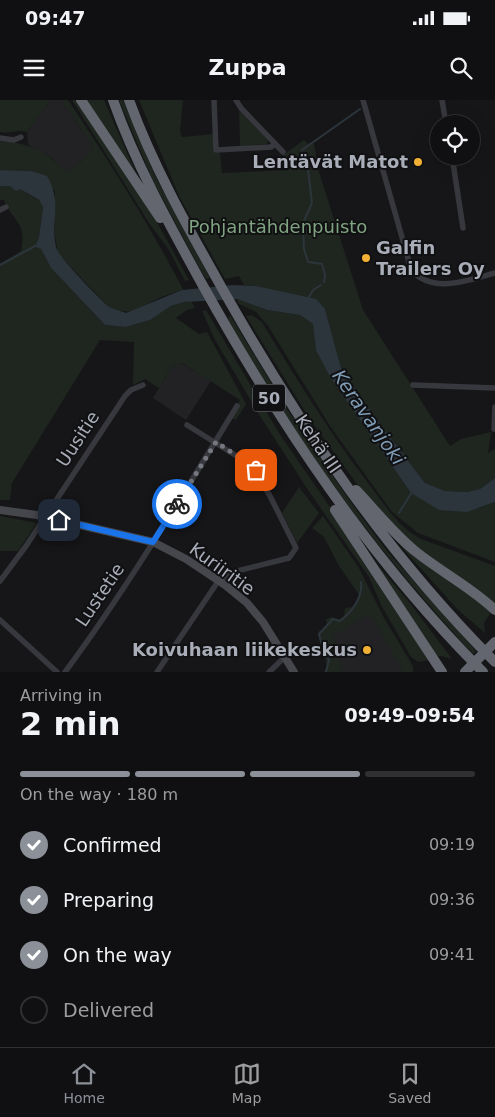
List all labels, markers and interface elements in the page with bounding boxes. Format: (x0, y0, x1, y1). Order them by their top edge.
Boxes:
text: 09:47 (25, 7, 85, 29)
icon: menu (20, 54, 48, 82)
icon: search (447, 54, 475, 82)
text: Zuppa (209, 55, 286, 80)
map controls (430, 115, 480, 165)
button: locate (430, 115, 480, 165)
place label: Lentävät Matot (252, 151, 408, 172)
marker: Lentävät Matot (412, 156, 424, 168)
park label: Pohjantähdenpuisto (189, 216, 367, 237)
place label: Galfin Trailers Oy (376, 237, 485, 279)
marker: Galfin Trailers Oy (360, 252, 372, 264)
water label: Keravanjoki (328, 365, 410, 469)
road number: 50 (253, 384, 285, 412)
street label: Uusitie (52, 407, 103, 470)
street label: Kehä III (291, 410, 346, 477)
pin (235, 449, 277, 491)
icon: bag (242, 456, 270, 484)
courier (152, 479, 202, 529)
icon: bike (163, 490, 191, 518)
pin (38, 499, 80, 541)
icon: home (45, 506, 73, 534)
street label: Kuriiritie (186, 538, 259, 599)
street label: Lustetie (71, 559, 128, 630)
place label: Koivuhaan liikekeskus (132, 639, 357, 660)
marker: Koivuhaan liikekeskus (361, 644, 373, 656)
text: Arriving in (20, 686, 102, 705)
text: 09:49–09:54 (345, 704, 475, 726)
text: 2 min (20, 705, 121, 743)
text: On the way · 180 m (20, 785, 178, 804)
icon: check (20, 831, 48, 859)
text: Confirmed (63, 834, 162, 856)
text: 09:19 (429, 835, 475, 854)
icon: check (20, 886, 48, 914)
text: Preparing (63, 889, 154, 911)
text: 09:36 (429, 890, 475, 909)
icon: check (20, 941, 48, 969)
text: On the way (63, 944, 172, 966)
text: 09:41 (429, 945, 475, 964)
text: Delivered (63, 999, 154, 1021)
tab: Home (63, 1060, 105, 1106)
tab: Map (232, 1060, 261, 1106)
tab: Saved (388, 1060, 432, 1106)

